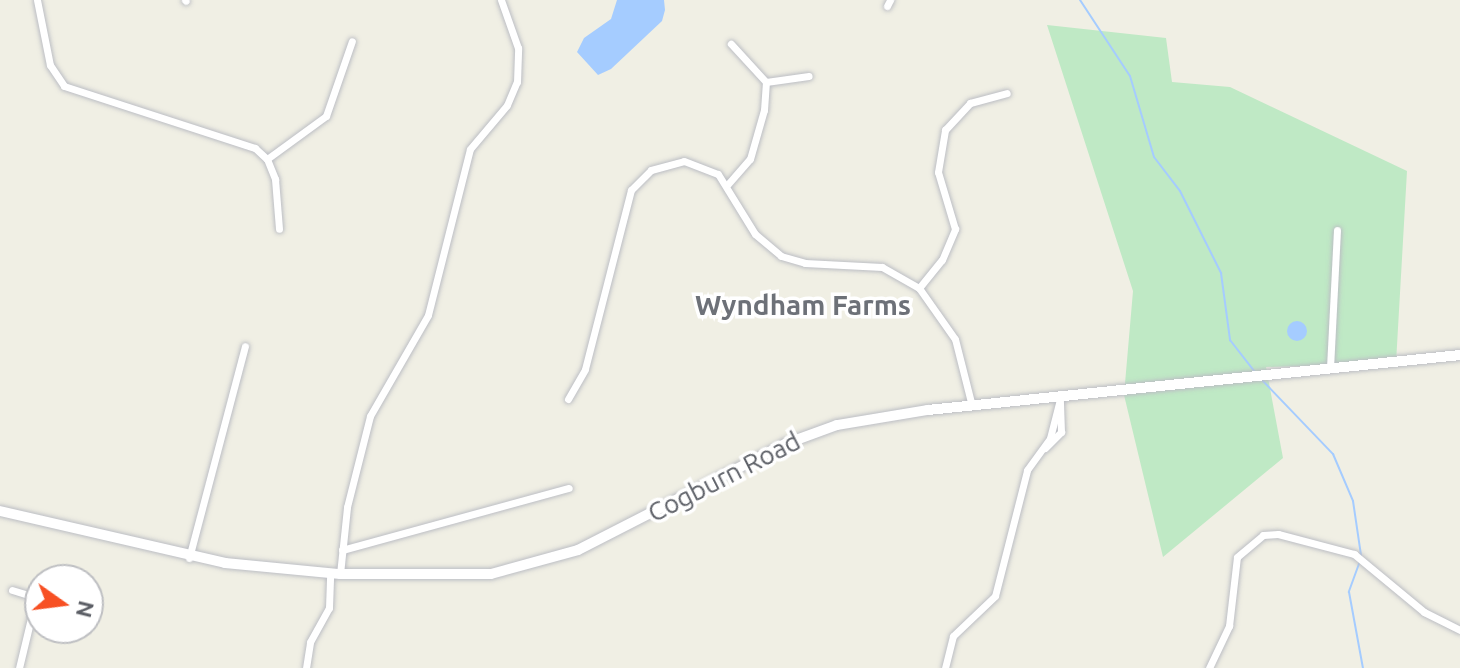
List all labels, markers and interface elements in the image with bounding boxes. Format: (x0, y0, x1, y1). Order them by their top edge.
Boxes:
district label: Wyndham Farms (695, 288, 911, 322)
street label: Cogburn Road (643, 425, 805, 529)
north arrow (24, 564, 104, 644)
text: N (72, 598, 100, 620)

